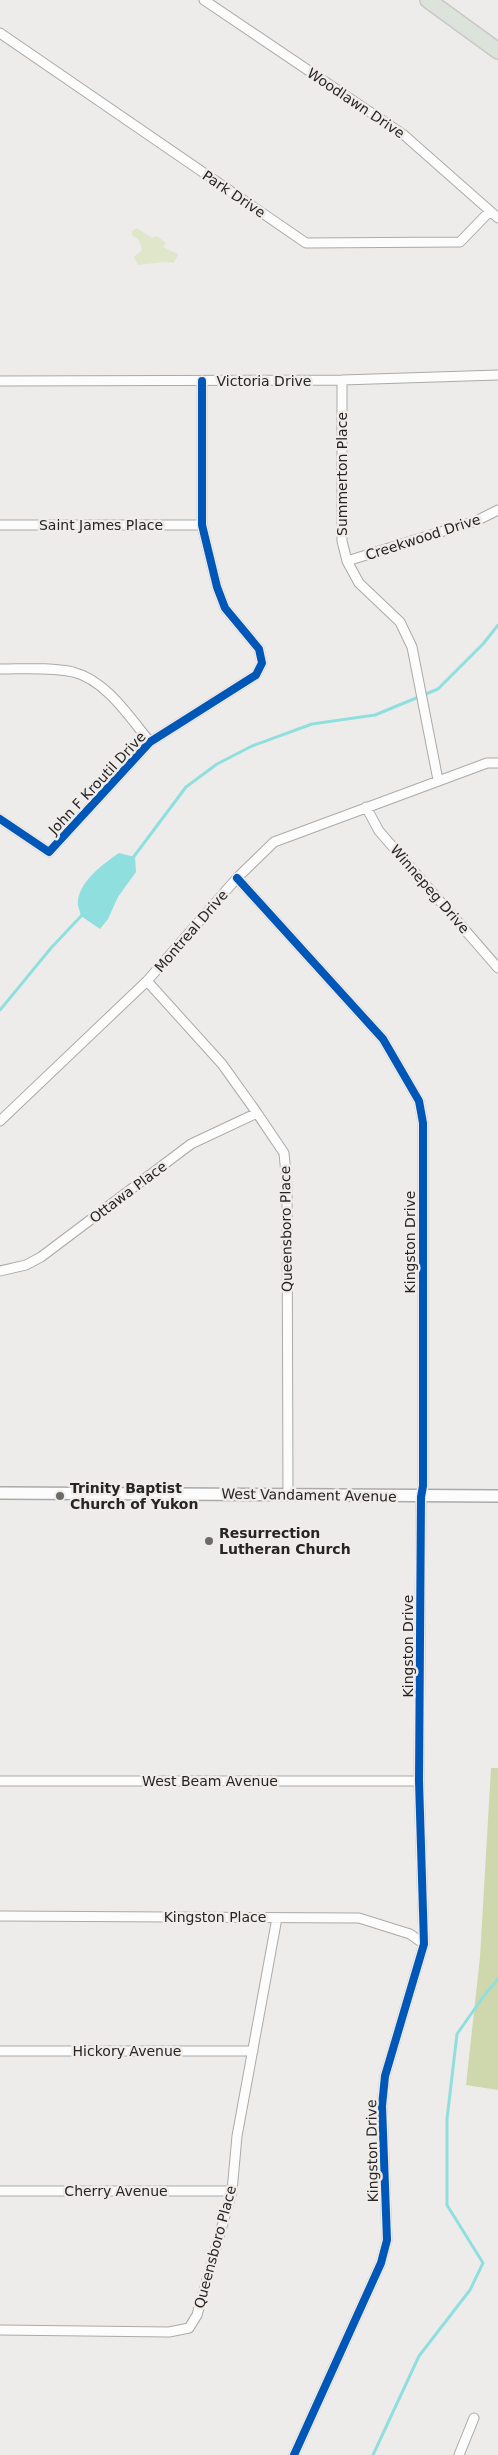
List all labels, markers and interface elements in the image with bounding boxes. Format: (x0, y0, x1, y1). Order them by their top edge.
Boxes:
street label: Woodlawn Drive (304, 65, 408, 141)
street label: Park Drive (200, 167, 268, 221)
street label: Victoria Drive (217, 373, 311, 389)
street label: Summerton Place (334, 412, 350, 536)
street label: Creekwood Drive (364, 511, 482, 563)
street label: Saint James Place (39, 517, 163, 533)
street label: John F Kroutil Drive (45, 728, 149, 838)
street label: Winnepeg Drive (387, 842, 473, 936)
street label: Montreal Drive (151, 887, 231, 975)
street label: Ottawa Place (86, 1158, 170, 1226)
street label: Queensboro Place (277, 1166, 295, 1292)
street label: Kingston Drive (402, 1191, 418, 1293)
place label: Trinity Baptist Church of Yukon (70, 1480, 198, 1512)
street label: West Vandament Avenue (221, 1485, 397, 1505)
marker: Trinity Baptist Church of Yukon (54, 1490, 66, 1502)
place label: Resurrection Lutheran Church (219, 1525, 351, 1557)
marker: Resurrection Lutheran Church (203, 1535, 215, 1547)
street label: Kingston Drive (400, 1595, 416, 1697)
street label: West Beam Avenue (142, 1773, 278, 1789)
street label: Kingston Place (164, 1909, 266, 1925)
street label: Hickory Avenue (73, 2043, 181, 2059)
street label: Kingston Drive (363, 2099, 381, 2203)
street label: Cherry Avenue (64, 2183, 168, 2199)
street label: Queensboro Place (191, 2184, 239, 2310)

